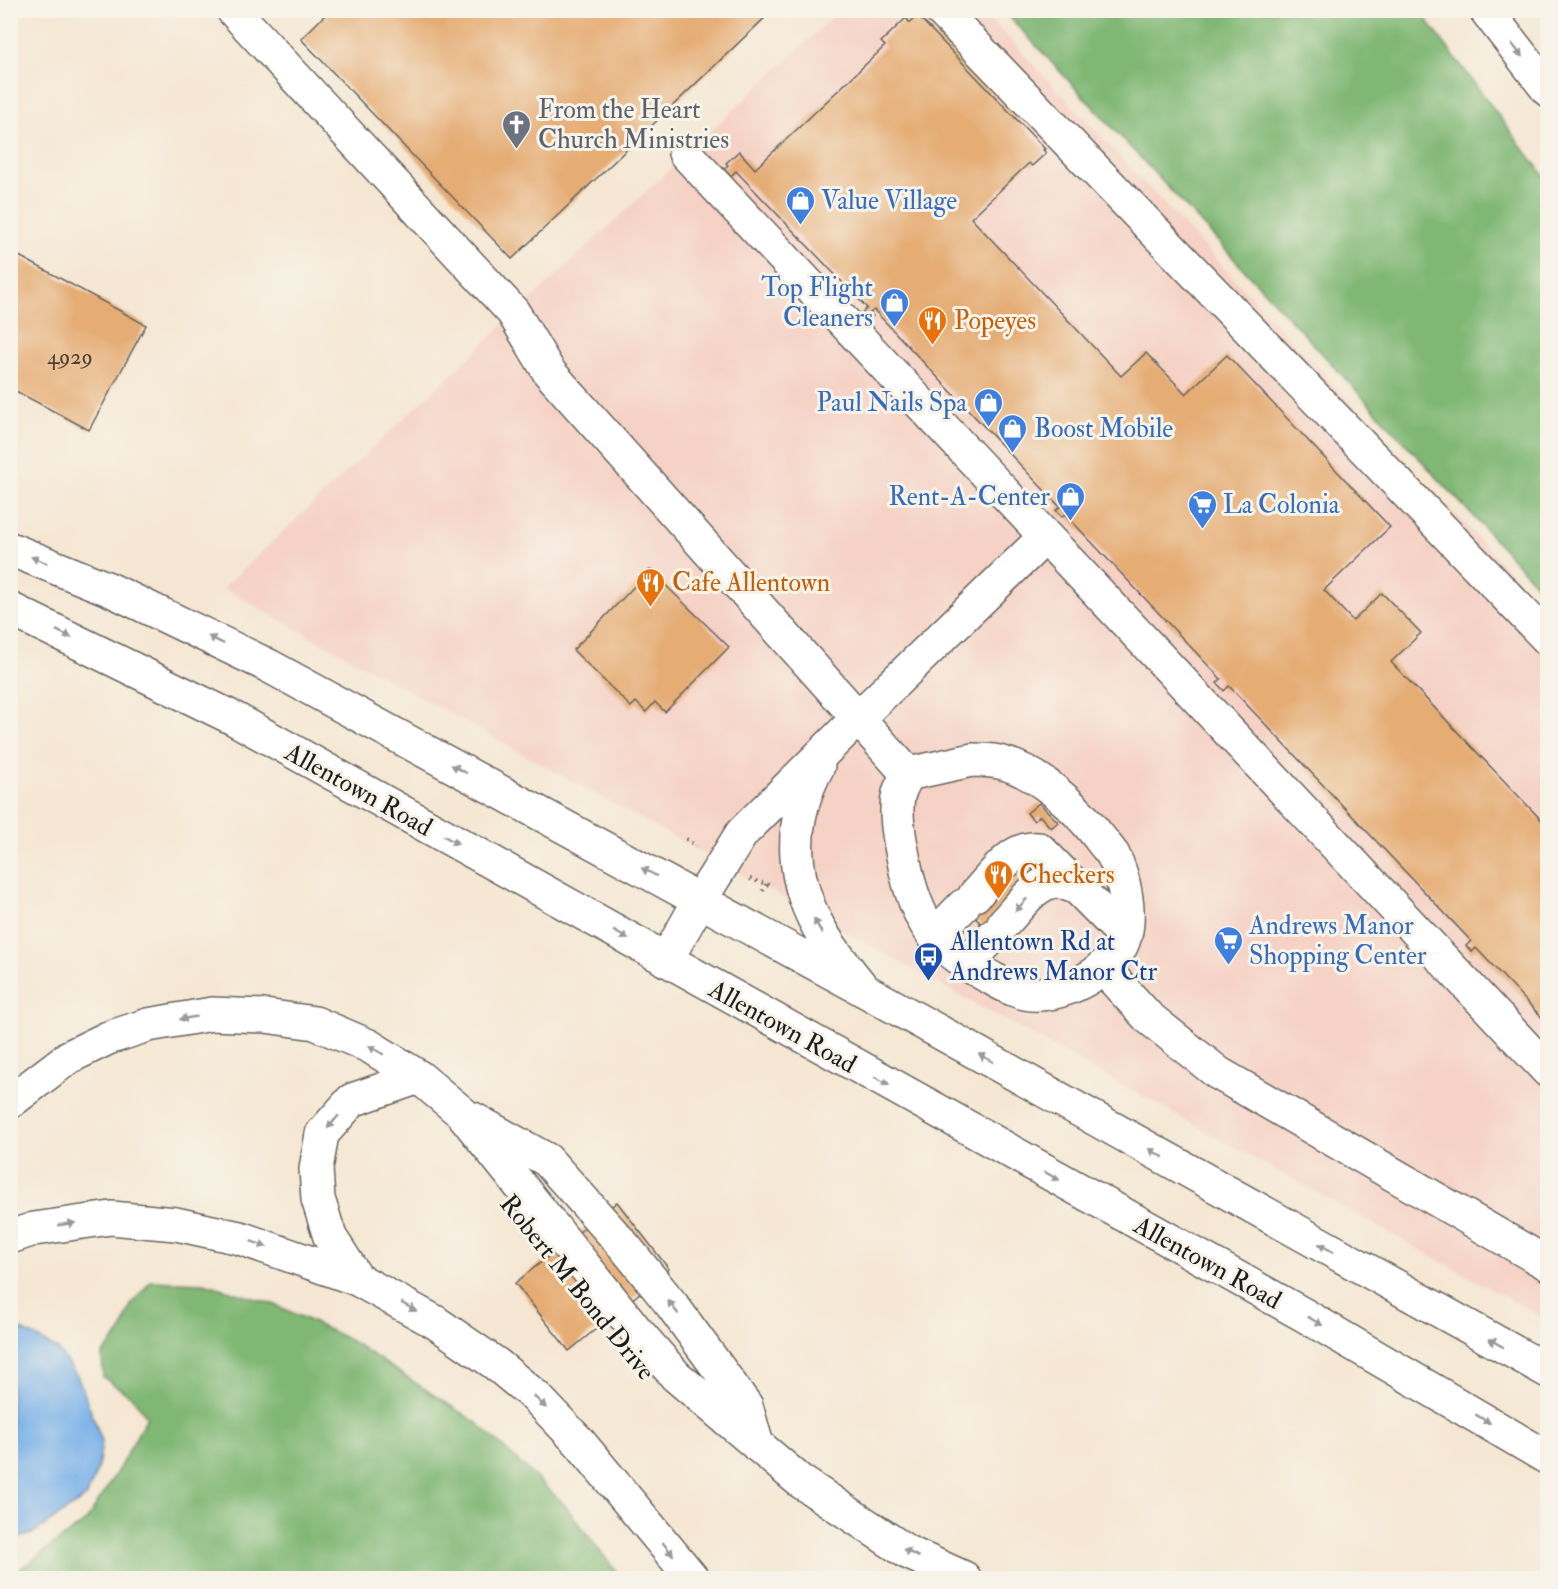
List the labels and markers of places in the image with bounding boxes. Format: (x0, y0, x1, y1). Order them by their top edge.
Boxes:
place label: From the Heart Church Ministries (538, 94, 729, 156)
church icon: From the Heart Church Ministries (501, 108, 533, 150)
shop icon: Value Village (784, 184, 816, 226)
place label: Value Village (821, 185, 957, 217)
place label: Top Flight Cleaners (761, 272, 873, 334)
shop icon: Top Flight Cleaners (878, 286, 910, 328)
restaurant icon: Popeyes (917, 304, 949, 346)
place label: Popeyes (954, 305, 1036, 338)
shop icon: Paul Nails Spa (972, 386, 1004, 428)
place label: Paul Nails Spa (817, 387, 967, 420)
shop icon: Boost Mobile (997, 412, 1029, 454)
place label: Boost Mobile (1034, 413, 1173, 445)
shop icon: Rent-A-Center (1055, 480, 1087, 522)
place label: Rent-A-Center (888, 481, 1050, 513)
supermarket icon: La Colonia (1186, 488, 1218, 530)
place label: La Colonia (1223, 489, 1340, 521)
restaurant icon: Cafe Allentown (635, 566, 667, 608)
place label: Cafe Allentown (672, 567, 830, 599)
restaurant icon: Checkers (982, 858, 1014, 900)
place label: Checkers (1019, 859, 1115, 891)
place label: Andrews Manor Shopping Center (1248, 910, 1427, 973)
supermarket icon: Andrews Manor Shopping Center (1212, 924, 1244, 966)
place label: Allentown Rd at Andrews Manor Ctr (949, 926, 1157, 988)
bus stop icon: Allentown Rd at Andrews Manor Ctr (913, 940, 945, 982)

